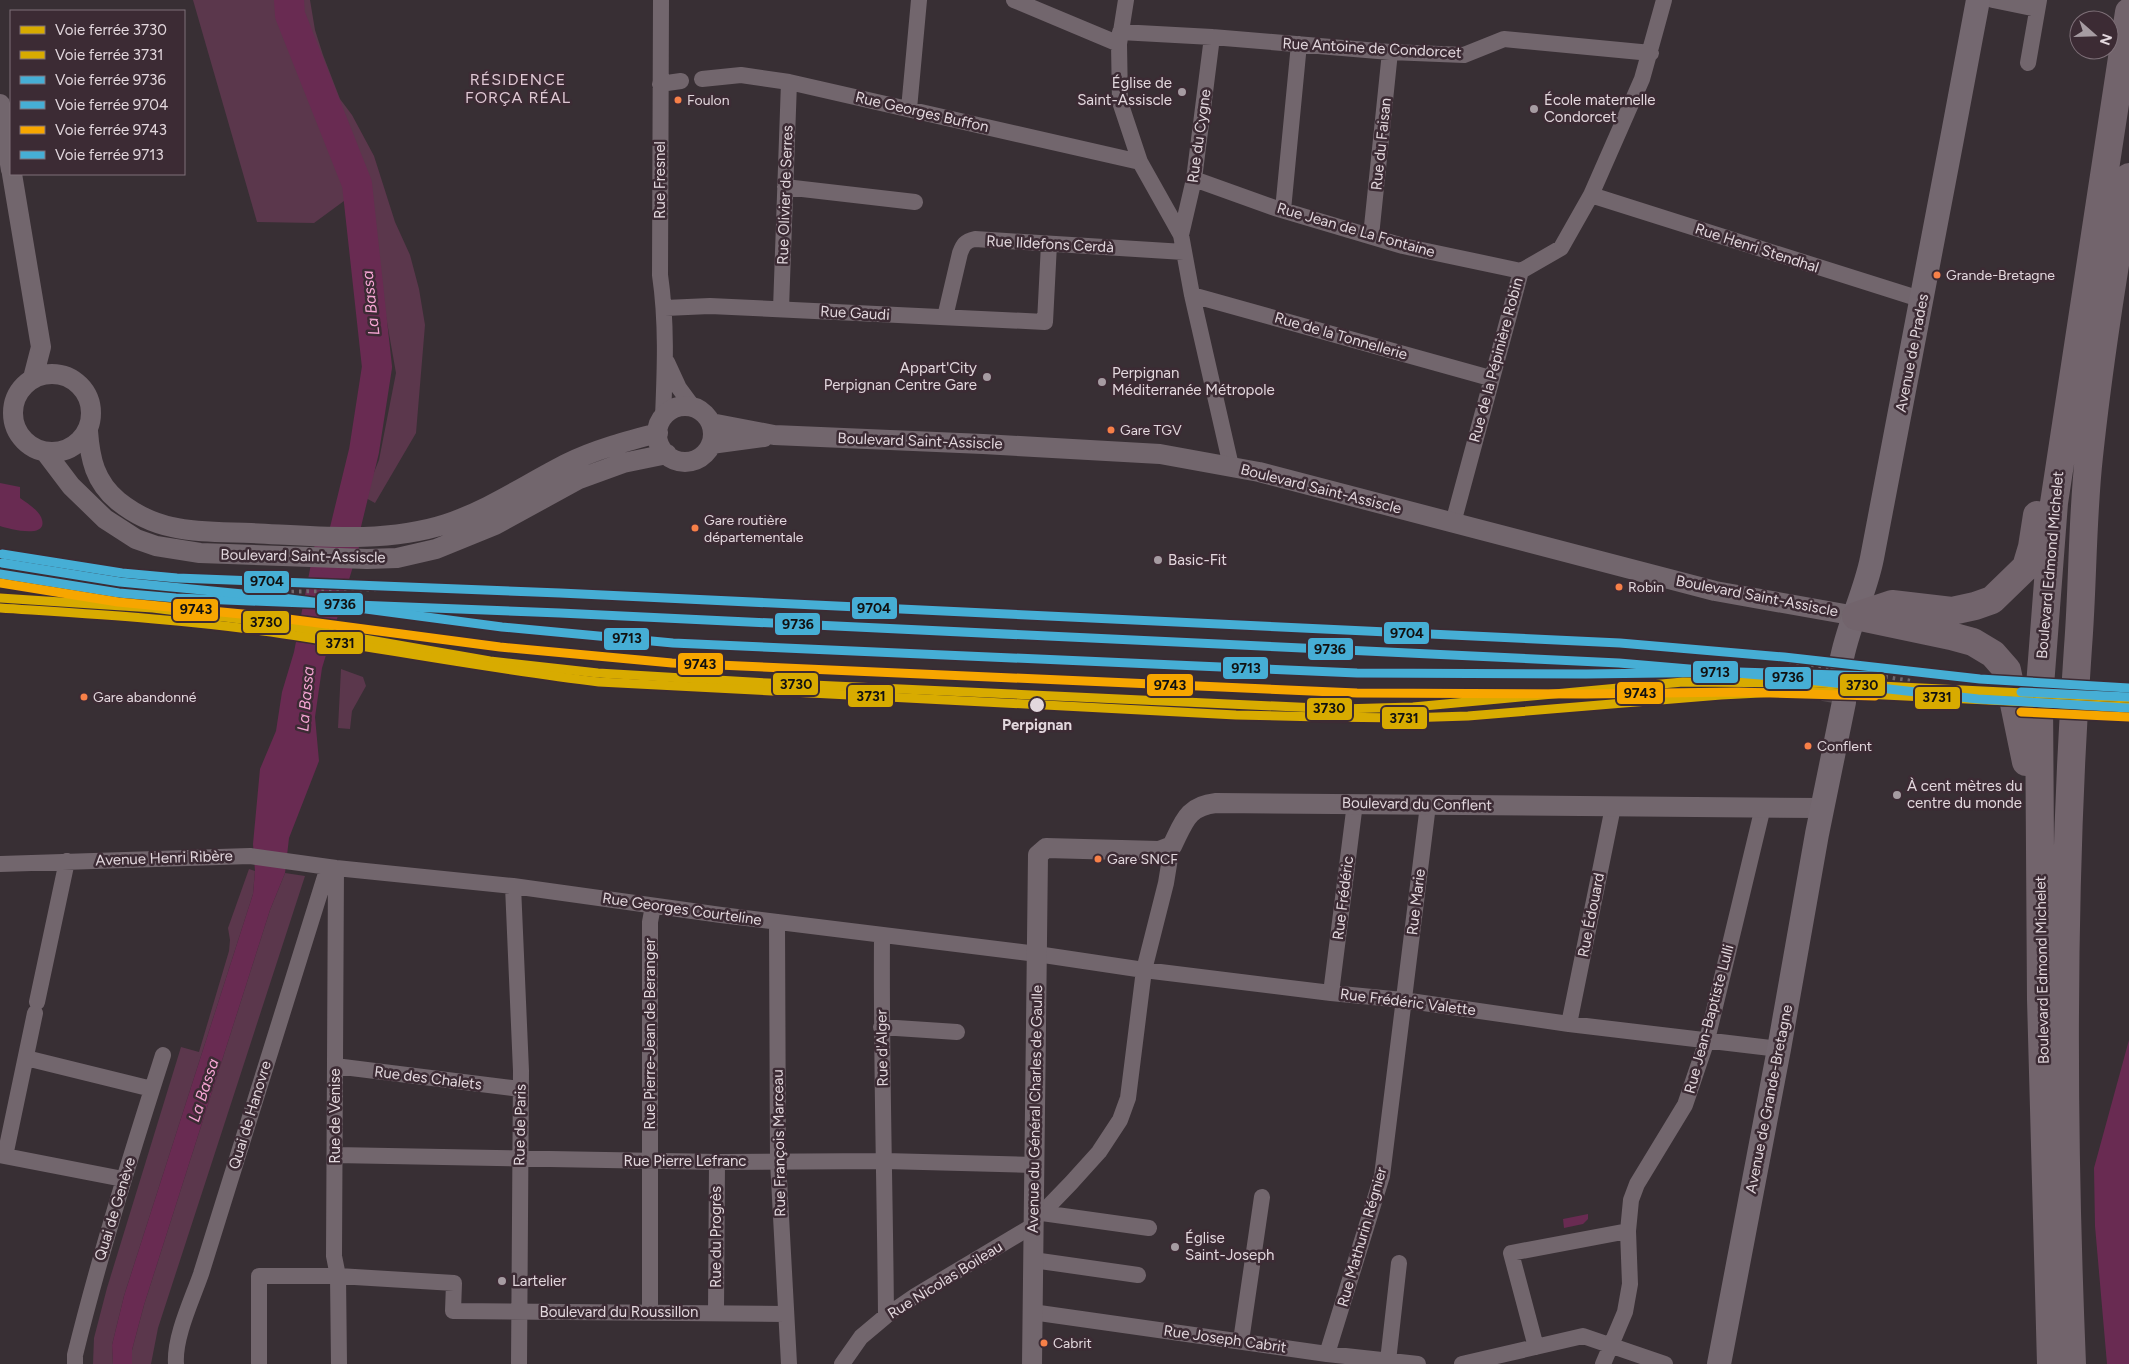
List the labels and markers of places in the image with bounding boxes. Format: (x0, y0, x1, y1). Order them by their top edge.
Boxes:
place label: Église de Saint-Assiscle (1077, 74, 1172, 109)
marker: Église de Saint-Assiscle (1176, 86, 1188, 98)
place label: École maternelle Condorcet (1544, 91, 1656, 126)
place label: Foulon (687, 92, 730, 109)
marker: Foulon (673, 95, 683, 105)
marker: École maternelle Condorcet (1528, 103, 1540, 115)
place label: Grande-Bretagne (1946, 267, 2055, 284)
marker: Grande-Bretagne (1932, 270, 1942, 280)
place label: Appart'City Perpignan Centre Gare (824, 359, 977, 394)
place label: Perpignan Méditerranée Métropole (1112, 364, 1275, 399)
marker: Appart'City Perpignan Centre Gare (981, 371, 993, 383)
marker: Perpignan Méditerranée Métropole (1096, 376, 1108, 388)
place label: Gare TGV (1120, 422, 1182, 439)
marker: Gare TGV (1106, 425, 1116, 435)
place label: Gare routière départementale (704, 512, 804, 546)
marker: Gare routière départementale (690, 523, 700, 533)
place label: Basic-Fit (1168, 551, 1227, 569)
marker: Basic-Fit (1152, 554, 1164, 566)
place label: Robin (1628, 579, 1664, 596)
marker: Robin (1614, 582, 1624, 592)
place label: Gare abandonné (93, 689, 197, 706)
marker: Gare abandonné (79, 692, 89, 702)
marker: Perpignan (1028, 696, 1046, 714)
place label: Perpignan (1002, 716, 1072, 734)
place label: Conflent (1817, 738, 1872, 755)
marker: Conflent (1803, 741, 1813, 751)
place label: À cent mètres du centre du monde (1907, 777, 2023, 812)
marker: À cent mètres du centre du monde (1891, 789, 1903, 801)
place label: Gare SNCF (1107, 851, 1178, 868)
marker: Gare SNCF (1093, 854, 1103, 864)
place label: Église Saint-Joseph (1185, 1229, 1274, 1264)
marker: Église Saint-Joseph (1169, 1241, 1181, 1253)
place label: Lartelier (512, 1272, 566, 1290)
marker: Lartelier (496, 1275, 508, 1287)
place label: Cabrit (1053, 1335, 1092, 1352)
marker: Cabrit (1039, 1338, 1049, 1348)

